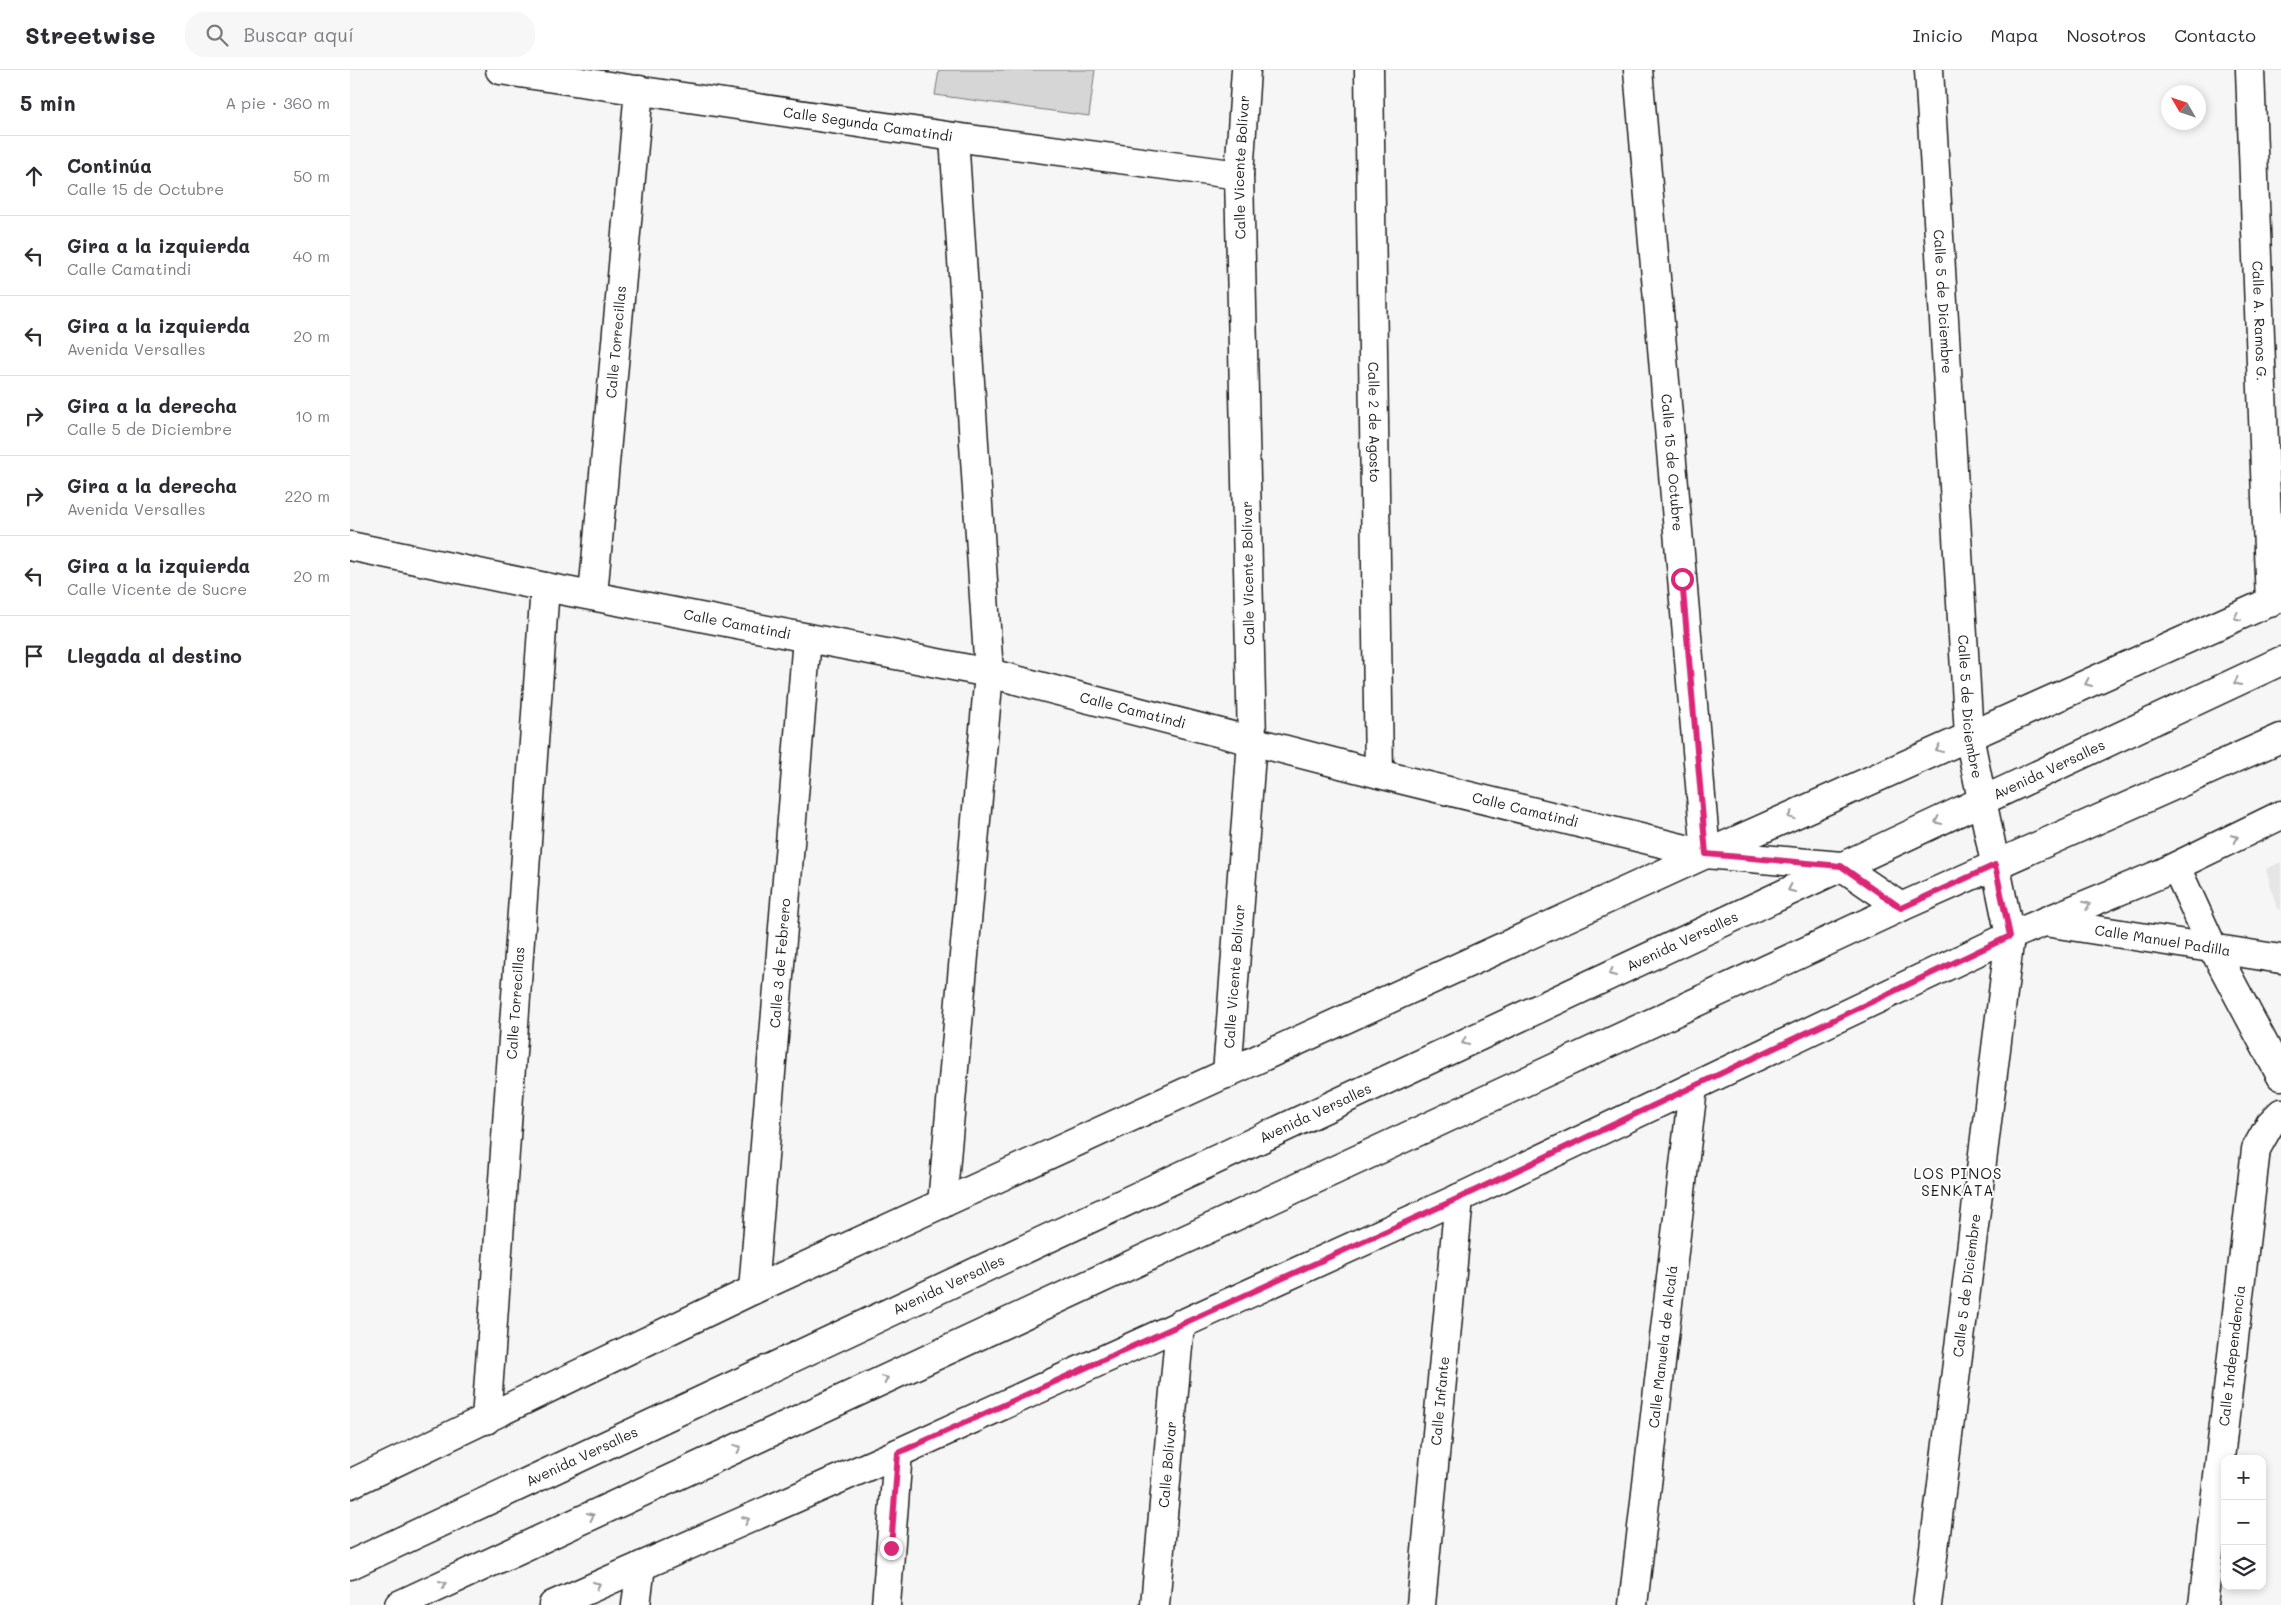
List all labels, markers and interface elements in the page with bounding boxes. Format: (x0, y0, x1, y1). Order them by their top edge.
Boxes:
search box (185, 12, 535, 57)
text: Streetwise (25, 19, 155, 50)
icon: search (203, 21, 231, 49)
text: Buscar aquí (243, 22, 354, 47)
text: Inicio (1912, 23, 1963, 47)
text: Mapa (1991, 23, 2038, 47)
text: Nosotros (2066, 23, 2146, 47)
text: Contacto (2174, 23, 2256, 47)
north arrow (2161, 85, 2206, 130)
text: 5 min (20, 89, 76, 116)
text: A pie · 360 m (225, 92, 330, 113)
street label: Calle Vicente Bolívar (1229, 94, 1253, 239)
street label: Calle Segunda Camatindi (782, 102, 954, 146)
text: Continúa (67, 153, 152, 178)
icon: ahead (20, 162, 48, 190)
text: 50 m (293, 165, 330, 186)
text: Calle 15 de Octubre (67, 178, 224, 199)
street label: Calle 5 de Diciembre (1930, 229, 1957, 374)
text: Gira a la izquierda (67, 233, 250, 258)
icon: left (20, 242, 48, 270)
text: 40 m (293, 245, 330, 266)
text: Calle Camatindi (67, 258, 191, 279)
street label: Calle A. Ramos G. (2248, 260, 2272, 381)
street label: Calle Torrecillas (601, 285, 630, 399)
text: Gira a la izquierda (67, 313, 250, 338)
icon: left (20, 322, 48, 350)
text: 20 m (293, 325, 330, 346)
text: Avenida Versalles (67, 338, 206, 359)
street label: Calle 2 de Agosto (1364, 361, 1385, 482)
text: Gira a la derecha (67, 393, 237, 418)
street label: Calle 15 de Octubre (1657, 393, 1688, 532)
icon: right (20, 402, 48, 430)
text: 10 m (295, 405, 330, 426)
text: Calle 5 de Diciembre (67, 418, 232, 439)
text: Gira a la derecha (67, 473, 237, 498)
icon: right (20, 482, 48, 510)
text: 220 m (284, 485, 330, 506)
text: Avenida Versalles (67, 498, 206, 519)
street label: Calle Vicente Bolívar (1237, 501, 1258, 645)
text: Gira a la izquierda (67, 553, 250, 578)
icon: left (20, 562, 48, 590)
text: 20 m (293, 565, 330, 586)
route start (1671, 568, 1694, 591)
text: Calle Vicente de Sucre (67, 578, 247, 599)
street label: Calle Camatindi (682, 604, 793, 643)
one-way arrow (2233, 611, 2242, 622)
street label: Calle 5 de Diciembre (1954, 634, 1987, 780)
icon: arrive (20, 642, 48, 670)
text: Llegada al destino (67, 643, 242, 668)
one-way arrow (2233, 676, 2242, 686)
one-way arrow (2084, 677, 2093, 688)
street label: Calle Camatindi (1078, 687, 1188, 733)
street label: Avenida Versalles (1990, 735, 2108, 803)
one-way arrow (1935, 743, 1944, 754)
street label: Calle Camatindi (1470, 787, 1581, 831)
one-way arrow (1787, 809, 1796, 820)
one-way arrow (1934, 814, 1943, 825)
one-way arrow (2230, 834, 2239, 844)
one-way arrow (1787, 883, 1796, 894)
street label: Calle 3 de Febrero (765, 897, 794, 1029)
one-way arrow (2082, 900, 2090, 910)
street label: Calle Vicente Bolívar (1219, 904, 1249, 1049)
street label: Avenida Versalles (1623, 907, 1741, 975)
street label: Calle Manuel Padilla (2093, 920, 2232, 960)
street label: Calle Torrecillas (502, 946, 528, 1060)
one-way arrow (1608, 967, 1617, 978)
one-way arrow (1461, 1036, 1470, 1047)
street label: Avenida Versalles (1256, 1078, 1374, 1147)
district label: LOS PINOS SENKATA (1913, 1163, 2003, 1200)
street label: Calle 5 de Diciembre (1948, 1212, 1984, 1358)
street label: Avenida Versalles (889, 1250, 1007, 1319)
street label: Calle Manuela de Alcalá (1644, 1264, 1681, 1429)
street label: Calle Independencia (2214, 1284, 2249, 1427)
street label: Calle Infante (1426, 1355, 1453, 1446)
one-way arrow (880, 1375, 889, 1385)
street label: Calle Bolívar (1154, 1420, 1180, 1509)
street label: Avenida Versalles (523, 1422, 641, 1490)
one-way arrow (733, 1443, 742, 1454)
map controls (2221, 1455, 2266, 1590)
button: + (2221, 1455, 2266, 1500)
button: − (2221, 1500, 2266, 1545)
one-way arrow (586, 1512, 595, 1522)
one-way arrow (741, 1515, 750, 1526)
route end (880, 1537, 903, 1560)
button: layers (2221, 1545, 2266, 1590)
one-way arrow (438, 1580, 447, 1591)
one-way arrow (592, 1581, 601, 1592)

